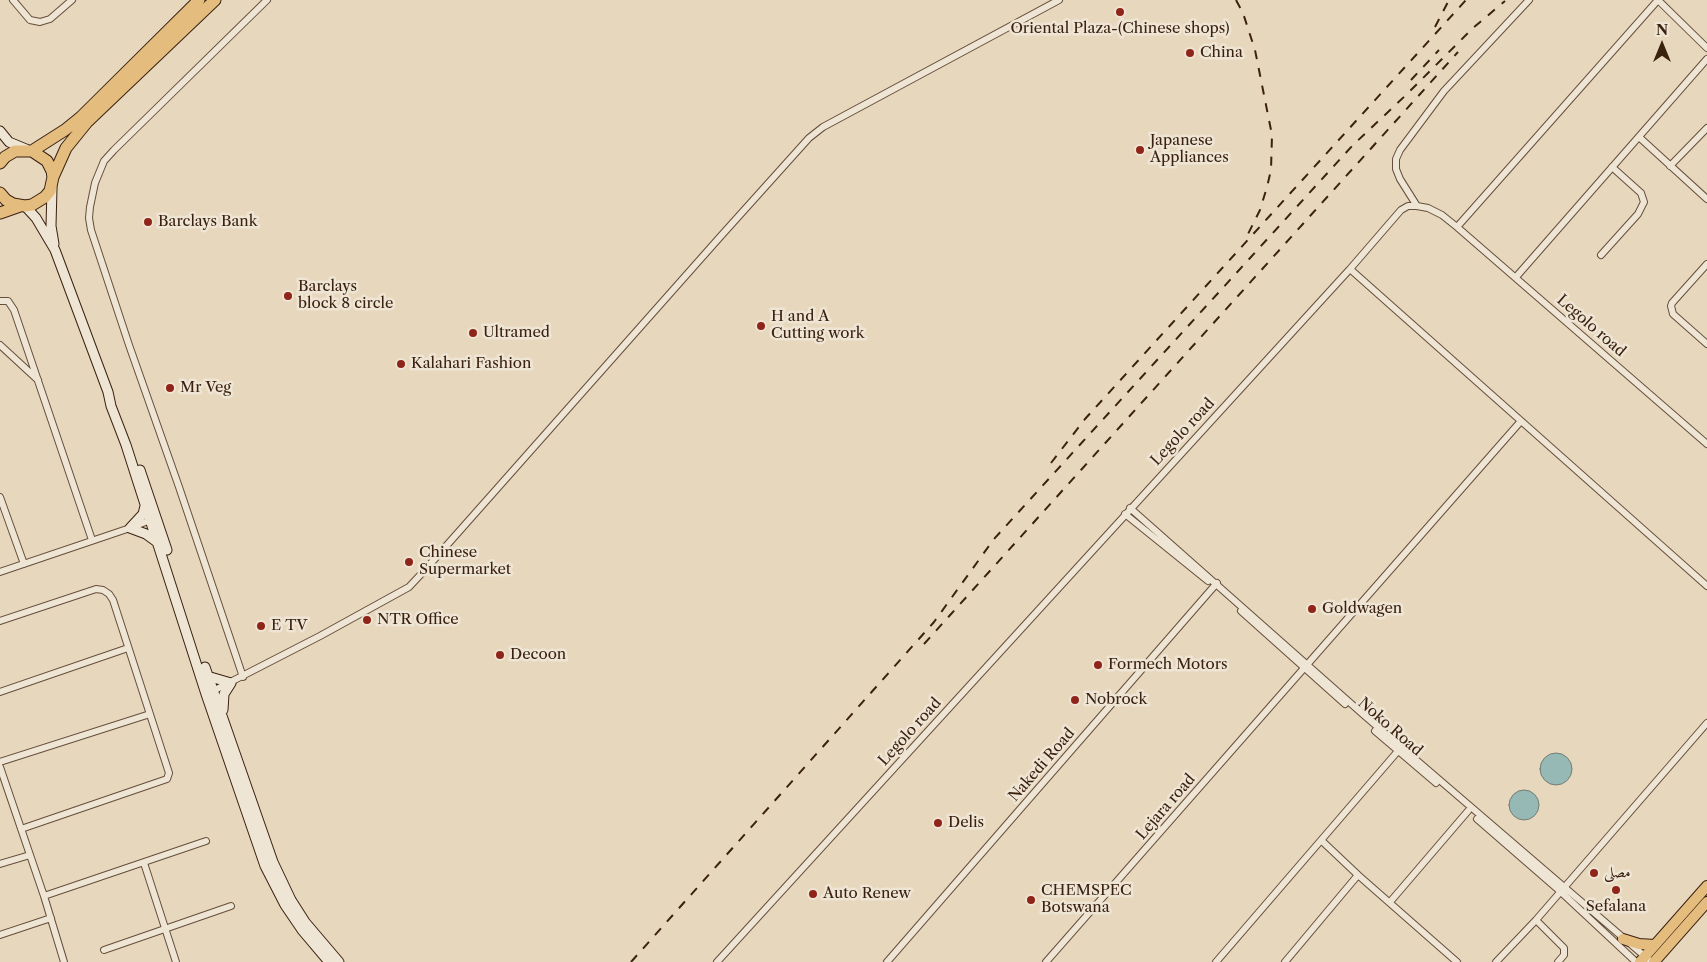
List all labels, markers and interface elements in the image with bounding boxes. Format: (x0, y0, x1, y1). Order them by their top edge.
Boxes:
marker: Oriental Plaza-(Chinese shops) (1114, 6, 1126, 18)
place label: Oriental Plaza-(Chinese shops) (1010, 20, 1230, 38)
north arrow (1637, 20, 1687, 70)
text: N (1656, 21, 1668, 39)
place label: China (1200, 44, 1243, 62)
marker: China (1184, 47, 1196, 59)
place label: Japanese Appliances (1150, 132, 1229, 167)
marker: Japanese Appliances (1134, 144, 1146, 156)
place label: Barclays Bank (158, 213, 257, 231)
marker: Barclays Bank (142, 216, 154, 228)
place label: Barclays block 8 circle (298, 278, 393, 313)
marker: Barclays block 8 circle (282, 290, 294, 302)
street label: Legolo road (1553, 291, 1629, 361)
place label: H and A Cutting work (771, 308, 864, 343)
marker: H and A Cutting work (755, 320, 767, 332)
place label: Ultramed (483, 324, 550, 342)
marker: Ultramed (467, 327, 479, 339)
place label: Kalahari Fashion (411, 355, 531, 373)
marker: Kalahari Fashion (395, 358, 407, 370)
place label: Mr Veg (180, 379, 231, 397)
marker: Mr Veg (164, 382, 176, 394)
street label: Legolo road (1147, 395, 1219, 469)
place label: Chinese Supermarket (419, 544, 511, 579)
marker: Chinese Supermarket (403, 556, 415, 568)
place label: Goldwagen (1322, 600, 1402, 618)
marker: Goldwagen (1306, 603, 1318, 615)
place label: NTR Office (377, 611, 459, 629)
marker: NTR Office (361, 614, 373, 626)
place label: E TV (271, 617, 307, 635)
marker: E TV (255, 620, 267, 632)
place label: Decoon (510, 646, 566, 664)
marker: Decoon (494, 649, 506, 661)
place label: Formech Motors (1108, 656, 1228, 674)
marker: Formech Motors (1092, 659, 1104, 671)
place label: Nobrock (1085, 691, 1147, 709)
street label: Legolo road (875, 694, 945, 770)
marker: Nobrock (1069, 694, 1081, 706)
street label: Noko Road (1354, 694, 1426, 760)
street label: Nakedi Road (1005, 725, 1079, 805)
street label: Lejara road (1133, 771, 1199, 843)
place label: Delis (948, 814, 984, 832)
marker: Delis (932, 817, 944, 829)
place label: مصلى (1604, 864, 1631, 882)
marker: مصلى (1588, 867, 1600, 879)
place label: CHEMSPEC Botswana (1041, 882, 1132, 917)
marker: Sefalana (1610, 884, 1622, 896)
place label: Auto Renew (823, 885, 911, 903)
marker: Auto Renew (807, 888, 819, 900)
marker: CHEMSPEC Botswana (1025, 894, 1037, 906)
place label: Sefalana (1586, 898, 1646, 916)

